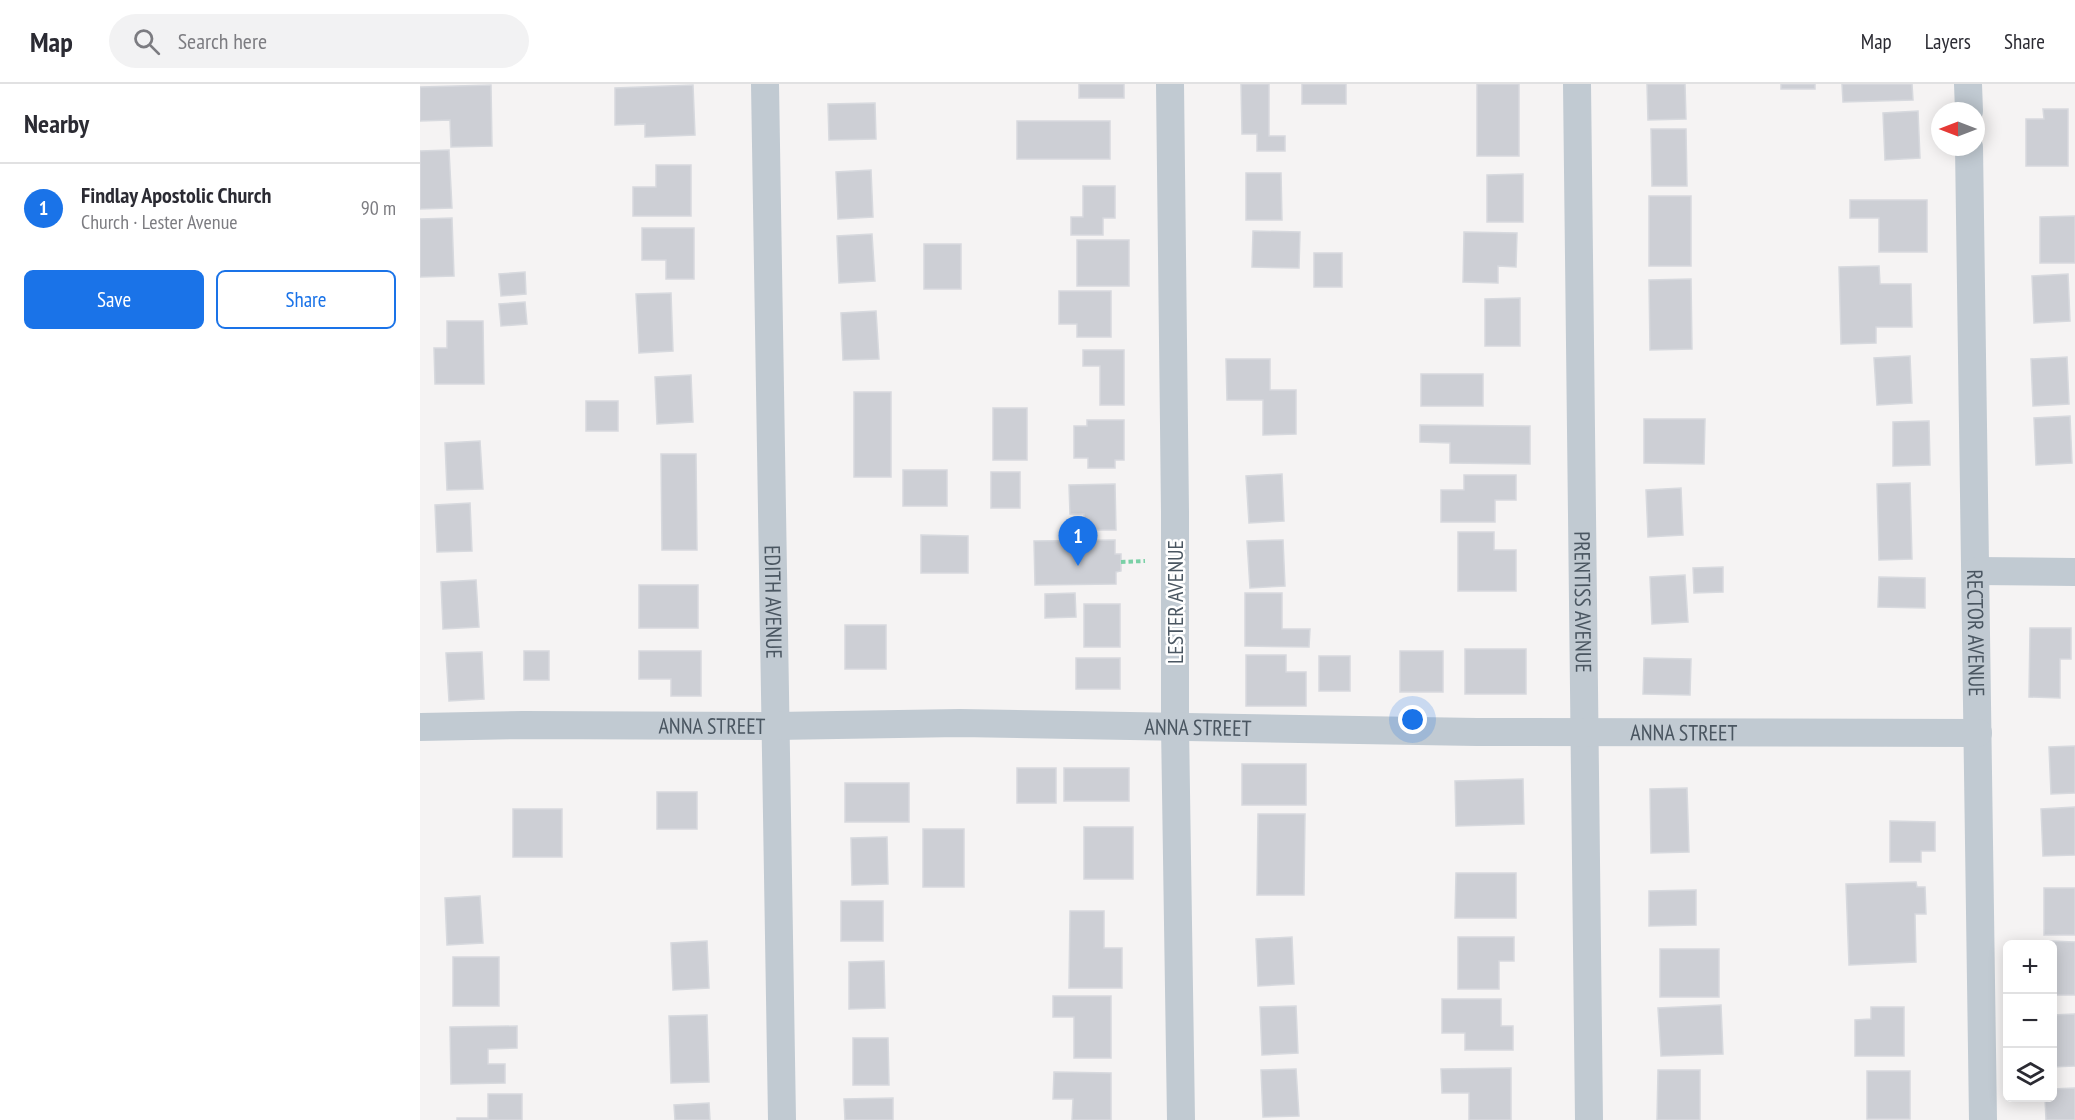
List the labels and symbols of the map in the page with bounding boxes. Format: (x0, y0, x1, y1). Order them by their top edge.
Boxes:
north arrow (1931, 102, 1985, 156)
pin: 1 (1058, 516, 1098, 566)
street label: PRENTISS AVENUE (1568, 531, 1598, 673)
street label: LESTER AVENUE (1161, 540, 1189, 664)
street label: EDITH AVENUE (759, 545, 788, 659)
street label: RECTOR AVENUE (1961, 569, 1991, 697)
your location (1398, 705, 1427, 734)
street label: ANNA STREET (658, 712, 766, 740)
street label: ANNA STREET (1144, 712, 1252, 742)
street label: ANNA STREET (1630, 718, 1738, 747)

